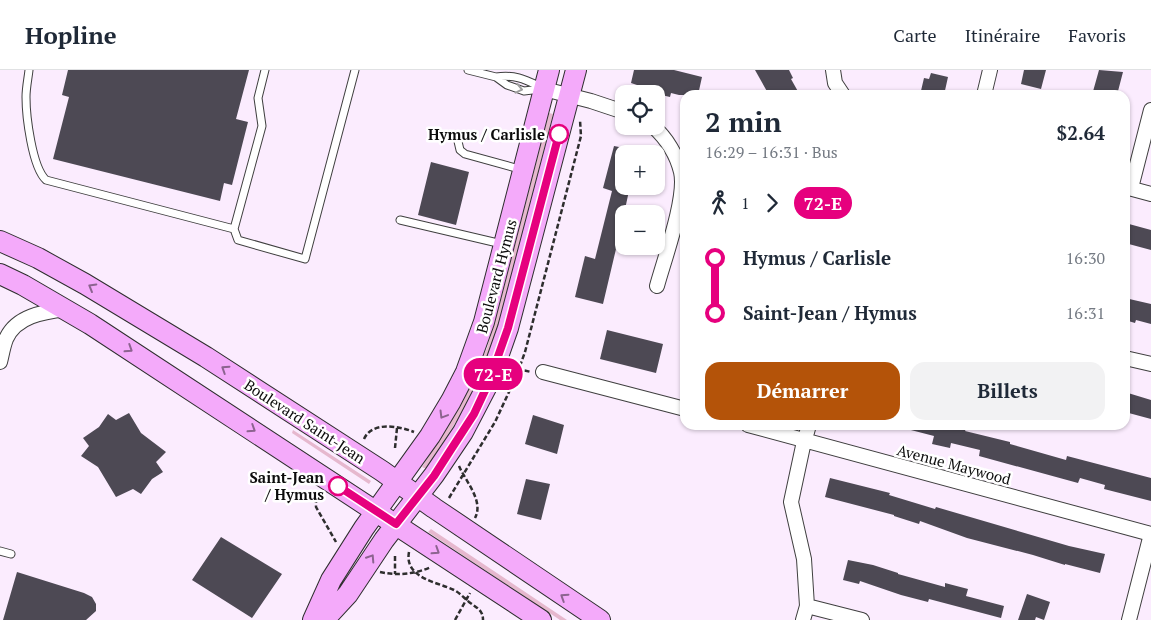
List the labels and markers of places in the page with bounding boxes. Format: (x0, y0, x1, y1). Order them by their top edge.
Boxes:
place label: Hymus / Carlisle (428, 124, 545, 144)
marker: Hymus / Carlisle (549, 124, 569, 144)
place label: Saint-Jean / Hymus (249, 467, 324, 504)
marker: Saint-Jean / Hymus (328, 476, 348, 496)

